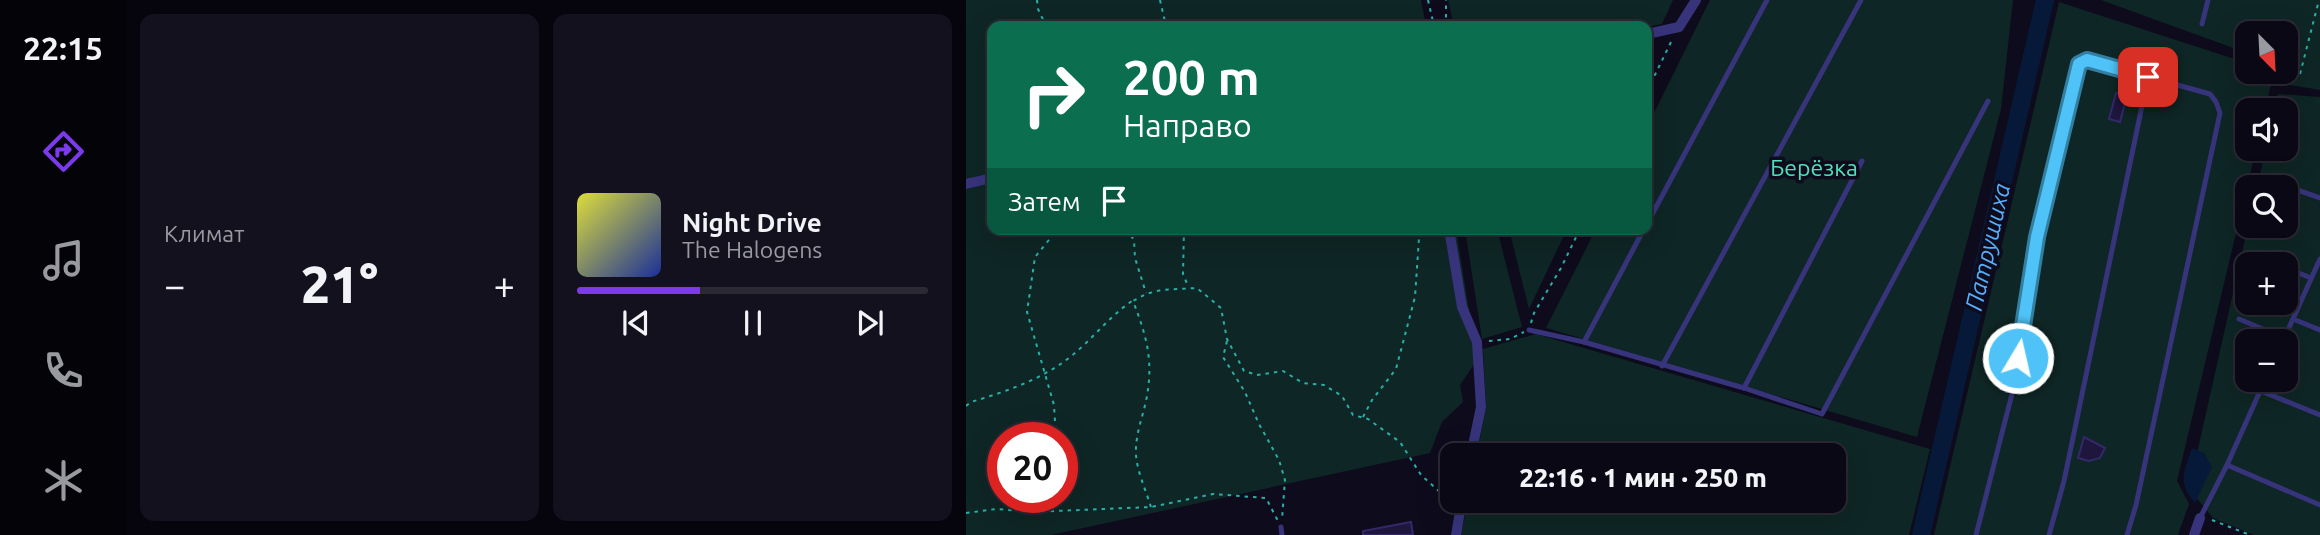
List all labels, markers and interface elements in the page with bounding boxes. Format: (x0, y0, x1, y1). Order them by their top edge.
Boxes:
north arrow (2235, 21, 2298, 84)
map controls (2235, 21, 2298, 392)
text: 22:15 (23, 30, 103, 66)
pin (2118, 47, 2178, 107)
icon: right (1008, 49, 1099, 140)
text: 200 m (1123, 49, 1260, 104)
icon: arrive (2129, 58, 2167, 96)
button: sound (2235, 98, 2298, 161)
text: Направо (1123, 107, 1252, 143)
icon: directions (39, 127, 88, 176)
park label: Берёзка (1770, 155, 1858, 180)
button: search (2235, 175, 2298, 238)
water label: Патрушиха (1960, 181, 2015, 313)
icon: arrive (1095, 182, 1133, 220)
text: Затем (1008, 187, 1081, 216)
text: Night Drive (682, 208, 822, 237)
text: Климат (164, 221, 244, 246)
icon: music (39, 236, 88, 285)
text: The Halogens (682, 237, 822, 262)
button: + (2235, 252, 2298, 315)
text: 21° (301, 255, 378, 313)
text: − (164, 264, 185, 306)
text: + (494, 264, 515, 306)
icon: previous (617, 304, 655, 342)
icon: pause (734, 304, 772, 342)
icon: next (851, 304, 889, 342)
position arrow (1981, 321, 2055, 395)
button: − (2235, 329, 2298, 392)
icon: phone (39, 346, 88, 395)
speed limit sign: 20 (987, 422, 1078, 513)
icon: climate (39, 456, 88, 505)
text: 22:16 · 1 мин · 250 m (1519, 463, 1767, 492)

